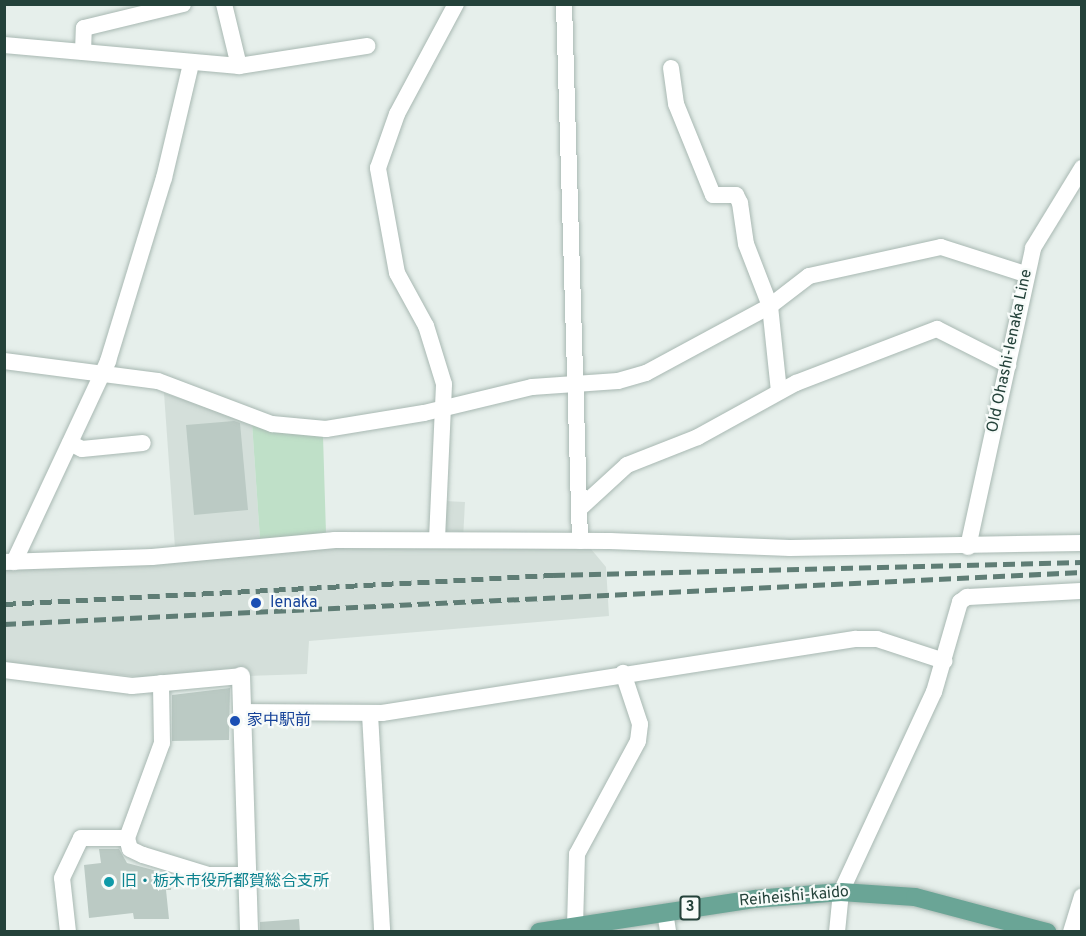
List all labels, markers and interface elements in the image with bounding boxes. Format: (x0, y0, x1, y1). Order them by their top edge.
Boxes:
street label: Old Ohashi-Ienaka Line (983, 268, 1037, 434)
place label: Ienaka (270, 593, 317, 613)
marker: Ienaka (247, 594, 265, 612)
place label: 家中駅前 (247, 711, 311, 731)
marker: 家中駅前 (228, 714, 242, 728)
place label: 旧・栃木市役所都賀総合支所 (121, 872, 329, 892)
marker: 旧・栃木市役所都賀総合支所 (102, 875, 116, 889)
street label: Reiheishi-kaido (738, 883, 850, 911)
road number: 3 (680, 896, 700, 920)

